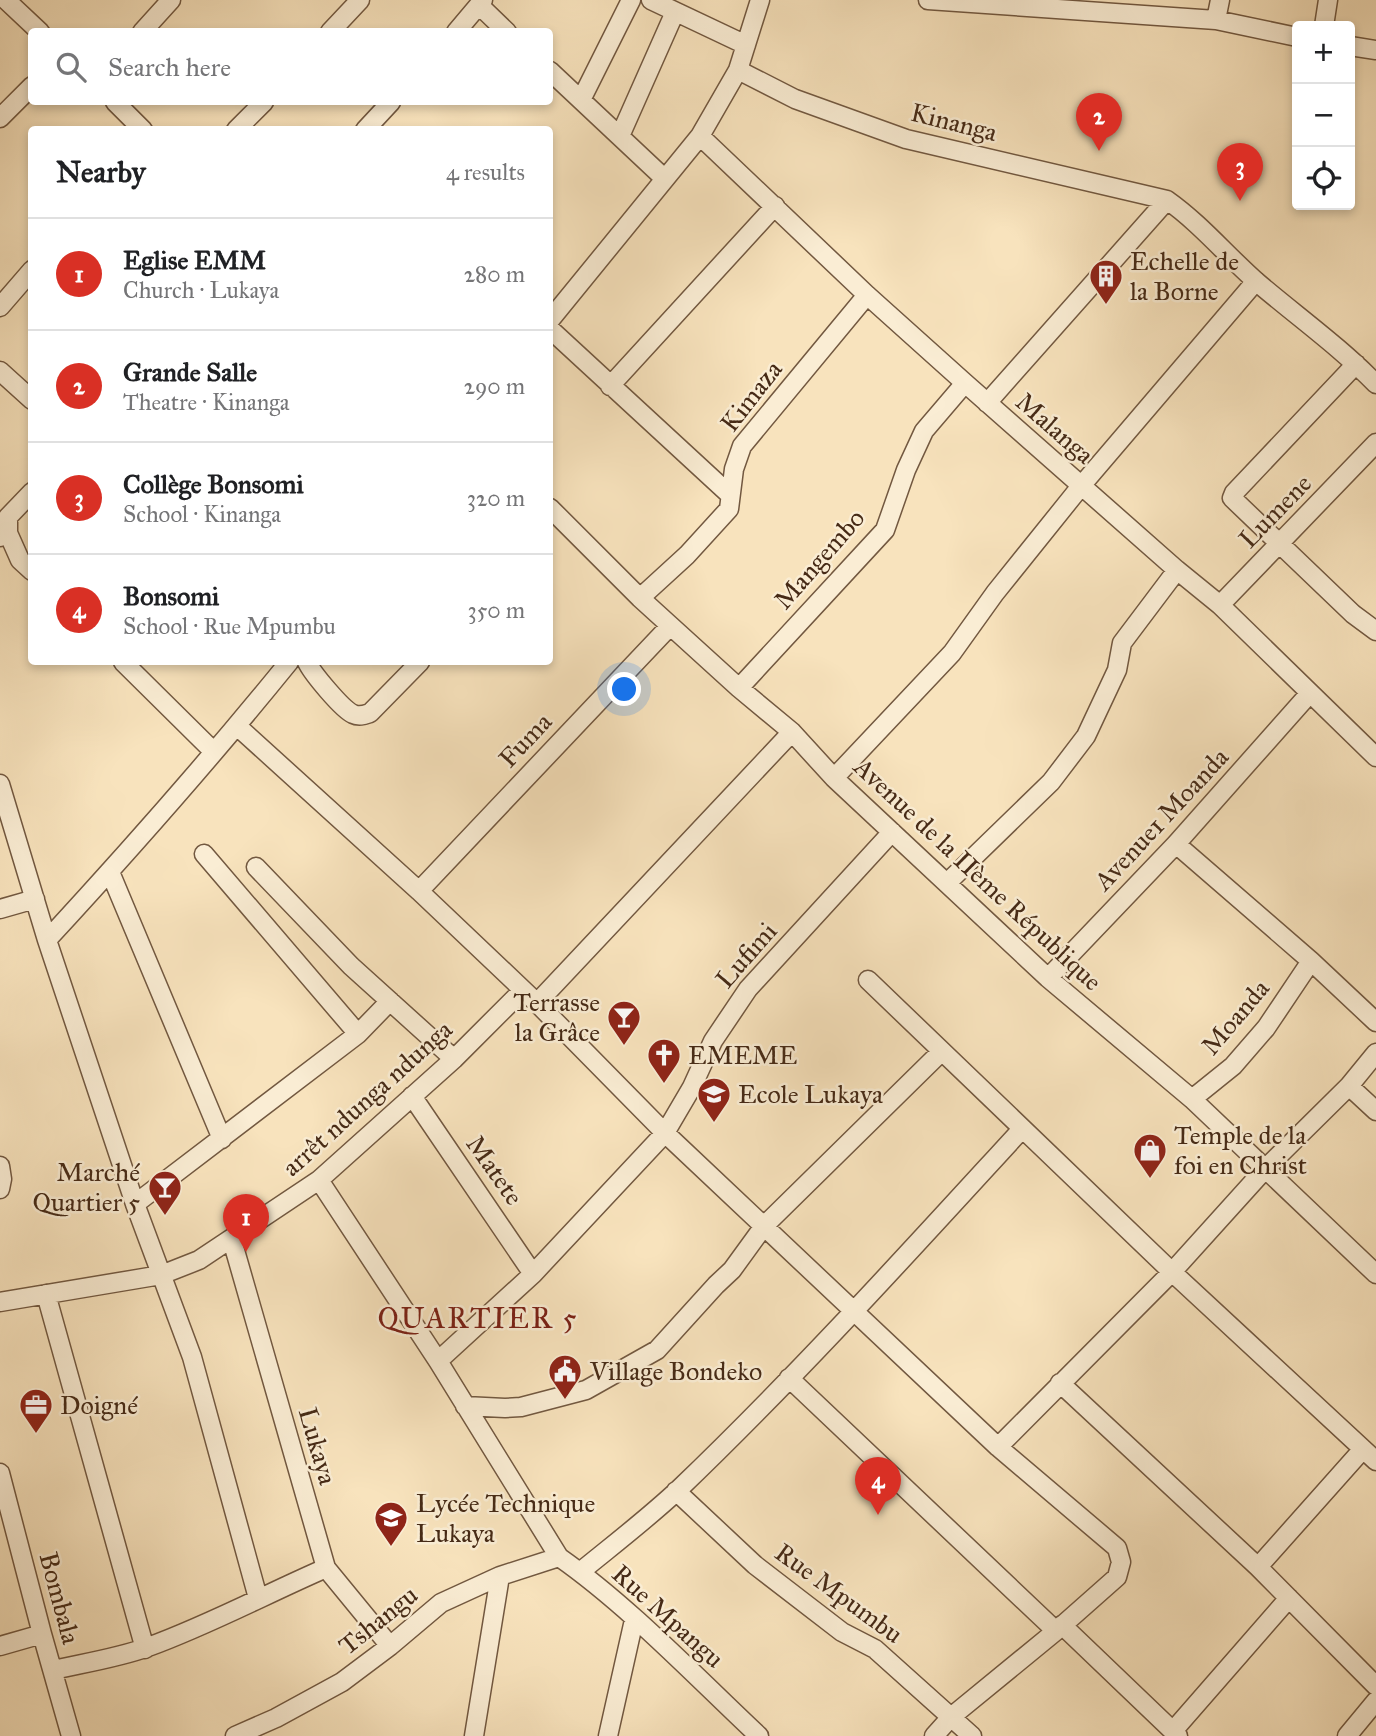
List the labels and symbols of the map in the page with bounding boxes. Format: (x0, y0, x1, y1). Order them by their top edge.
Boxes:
pin: 2 (1076, 93, 1122, 151)
street label: Kinanga (908, 96, 1000, 148)
pin: 3 (1217, 143, 1263, 201)
place label: Echelle de la Borne (1130, 245, 1239, 307)
building icon: Echelle de la Borne (1087, 257, 1125, 306)
street label: Kimaza (713, 354, 789, 438)
street label: Malanga (1009, 385, 1101, 471)
street label: Lumene (1232, 467, 1318, 555)
street label: Mangembo (767, 502, 871, 616)
your location (607, 672, 641, 706)
street label: Fuma (492, 706, 558, 774)
street label: Avenue1 Moanda (1086, 741, 1235, 897)
street label: Avenue de la IIème République (847, 750, 1109, 997)
street label: Lufimi (709, 915, 783, 995)
street label: Moanda (1194, 973, 1276, 1061)
place label: Terrasse la Grâce (513, 986, 600, 1048)
bar icon: Terrasse la Grâce (605, 998, 643, 1047)
street label: arrêt ndunga ndunga (275, 1013, 459, 1183)
church icon: EMEME (645, 1036, 683, 1085)
place label: EMEME (688, 1039, 797, 1071)
school or university icon: Ecole Lukaya (695, 1075, 733, 1124)
place label: Ecole Lukaya (738, 1078, 883, 1110)
place label: Temple de la foi en Christ (1174, 1119, 1307, 1181)
street label: Matete (460, 1129, 531, 1211)
shop icon: Temple de la foi en Christ (1131, 1131, 1169, 1180)
place label: Marché Quartier 5 (33, 1156, 140, 1218)
bar icon: Marché Quartier 5 (146, 1168, 184, 1217)
pin: 1 (223, 1194, 269, 1252)
district label: QUARTIER 5 (378, 1300, 578, 1336)
public building icon: Village Bondeko (546, 1352, 584, 1401)
place label: Village Bondeko (589, 1355, 762, 1387)
office icon: Doigné (17, 1386, 55, 1435)
place label: Doigné (60, 1389, 138, 1421)
street label: Lukaya (292, 1404, 344, 1488)
pin: 4 (855, 1457, 901, 1515)
place label: Lycée Technique Lukaya (416, 1487, 595, 1549)
school or university icon: Lycée Technique Lukaya (372, 1499, 410, 1548)
street label: Rue Mpumbu (769, 1536, 909, 1650)
street label: Bombala (32, 1549, 88, 1647)
street label: Rue Mpangu (606, 1557, 731, 1675)
street label: Tshangu (332, 1578, 424, 1661)

